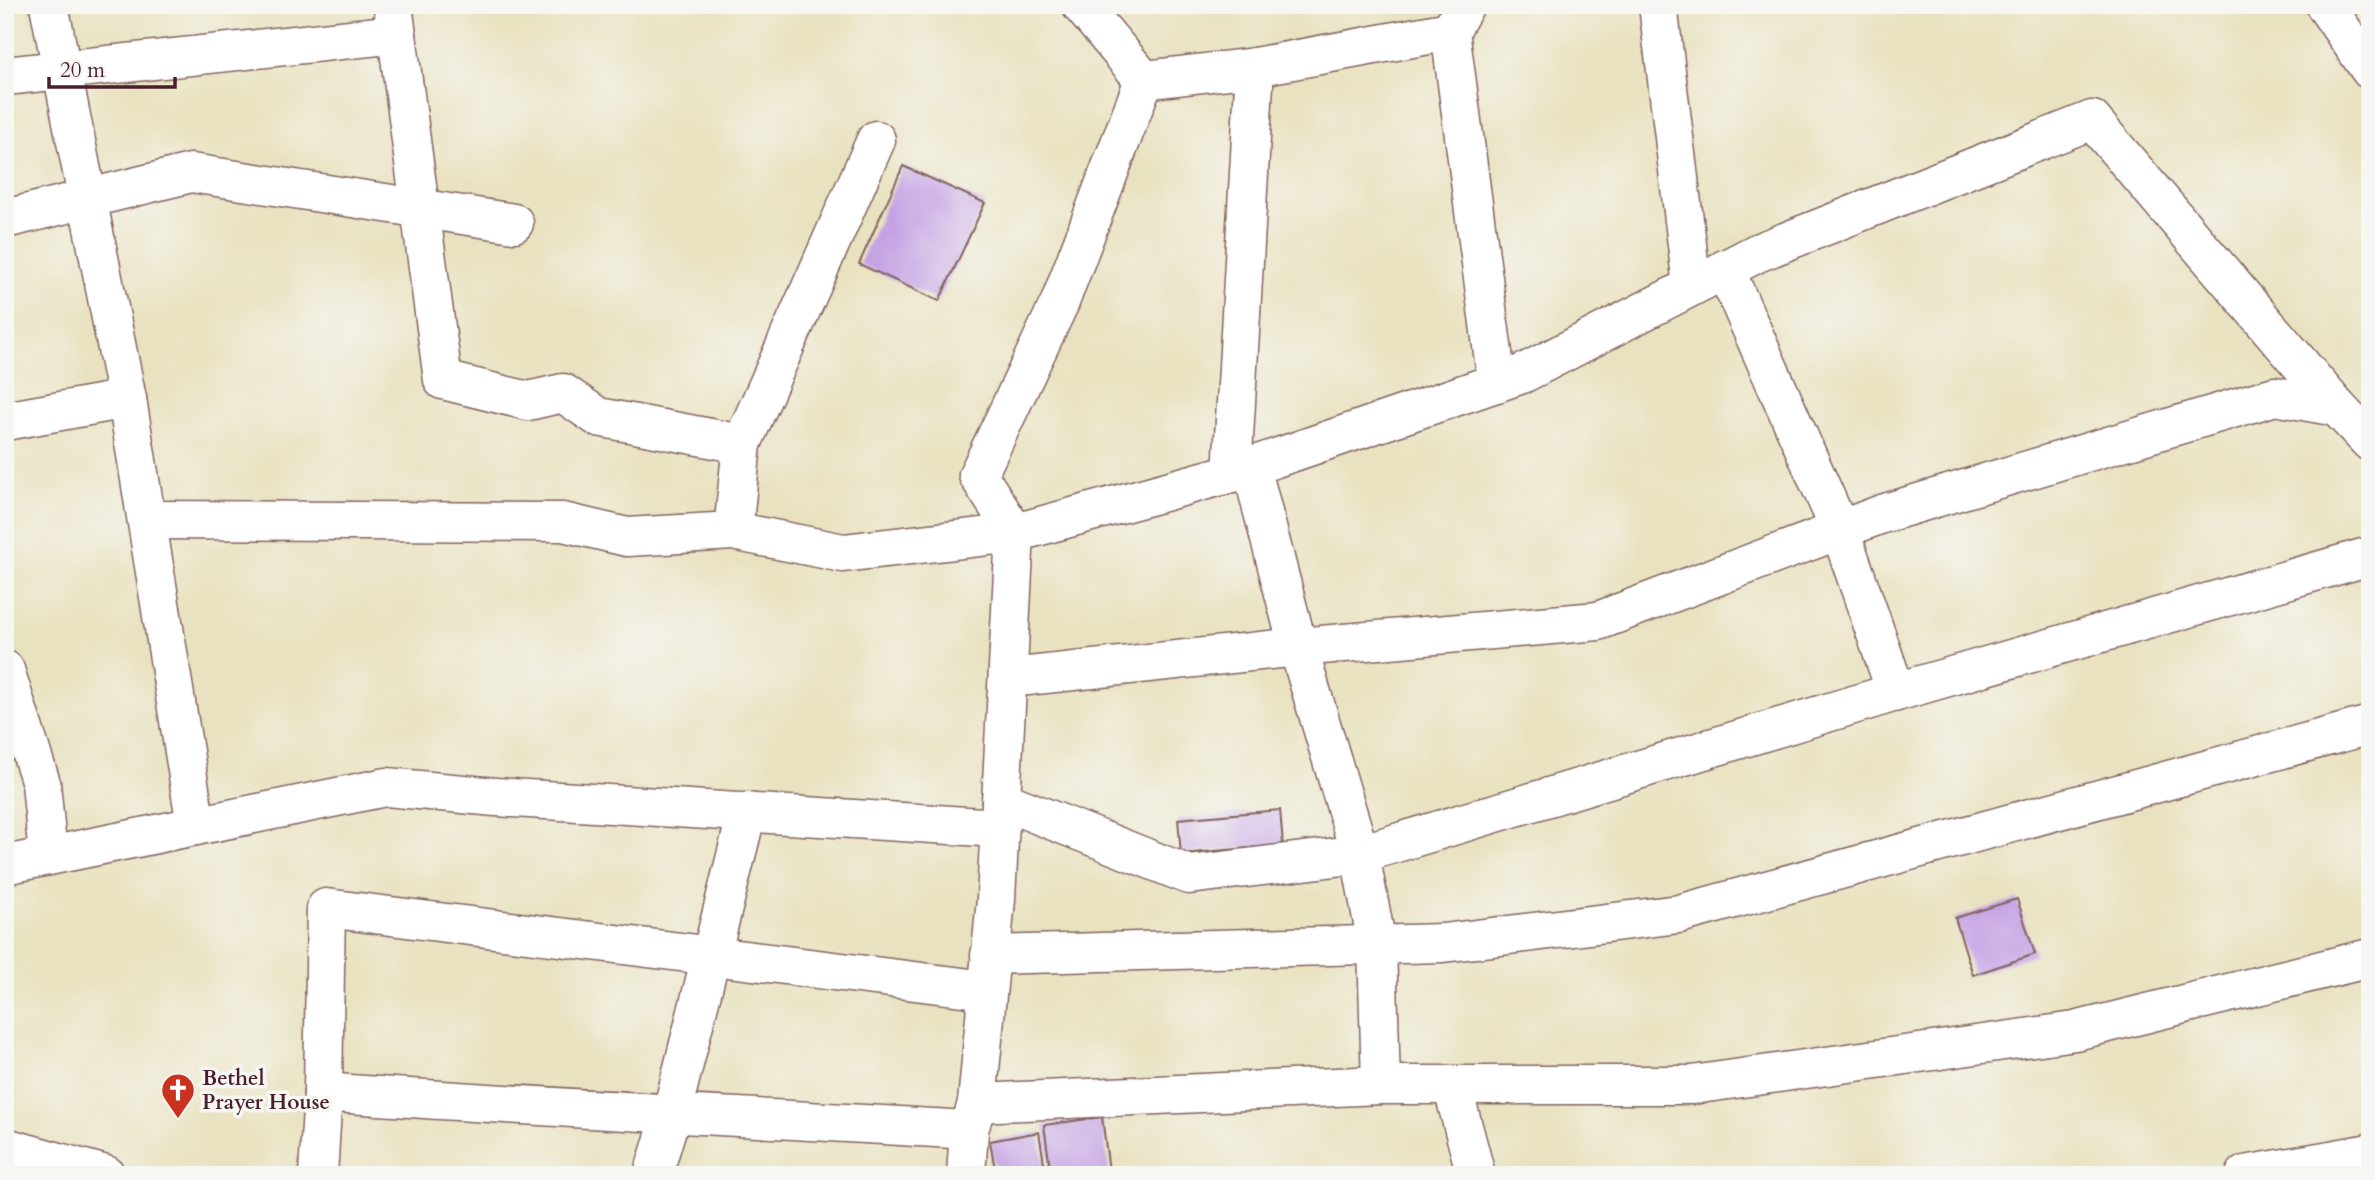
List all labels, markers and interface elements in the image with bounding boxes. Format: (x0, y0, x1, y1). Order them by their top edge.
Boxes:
scale bar (49, 46, 175, 90)
text: 20 m (60, 56, 105, 85)
place label: Bethel Prayer House (202, 1064, 330, 1117)
church icon: Bethel Prayer House (159, 1071, 197, 1120)

